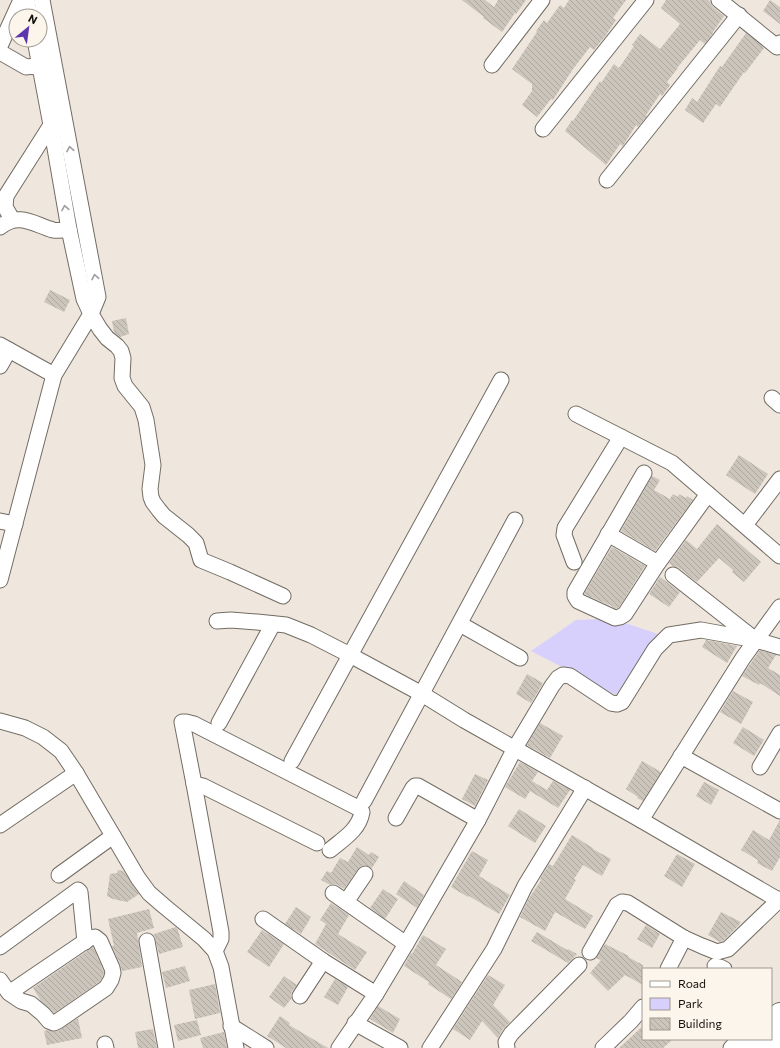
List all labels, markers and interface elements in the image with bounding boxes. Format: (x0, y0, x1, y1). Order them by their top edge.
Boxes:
north arrow (8, 8, 48, 48)
text: N (26, 11, 40, 27)
one-way arrow (66, 146, 75, 152)
one-way arrow (61, 205, 70, 211)
one-way arrow (91, 274, 99, 280)
legend (642, 968, 772, 1040)
text: Road (678, 976, 706, 990)
text: Park (678, 996, 704, 1010)
text: Building (678, 1016, 722, 1030)

